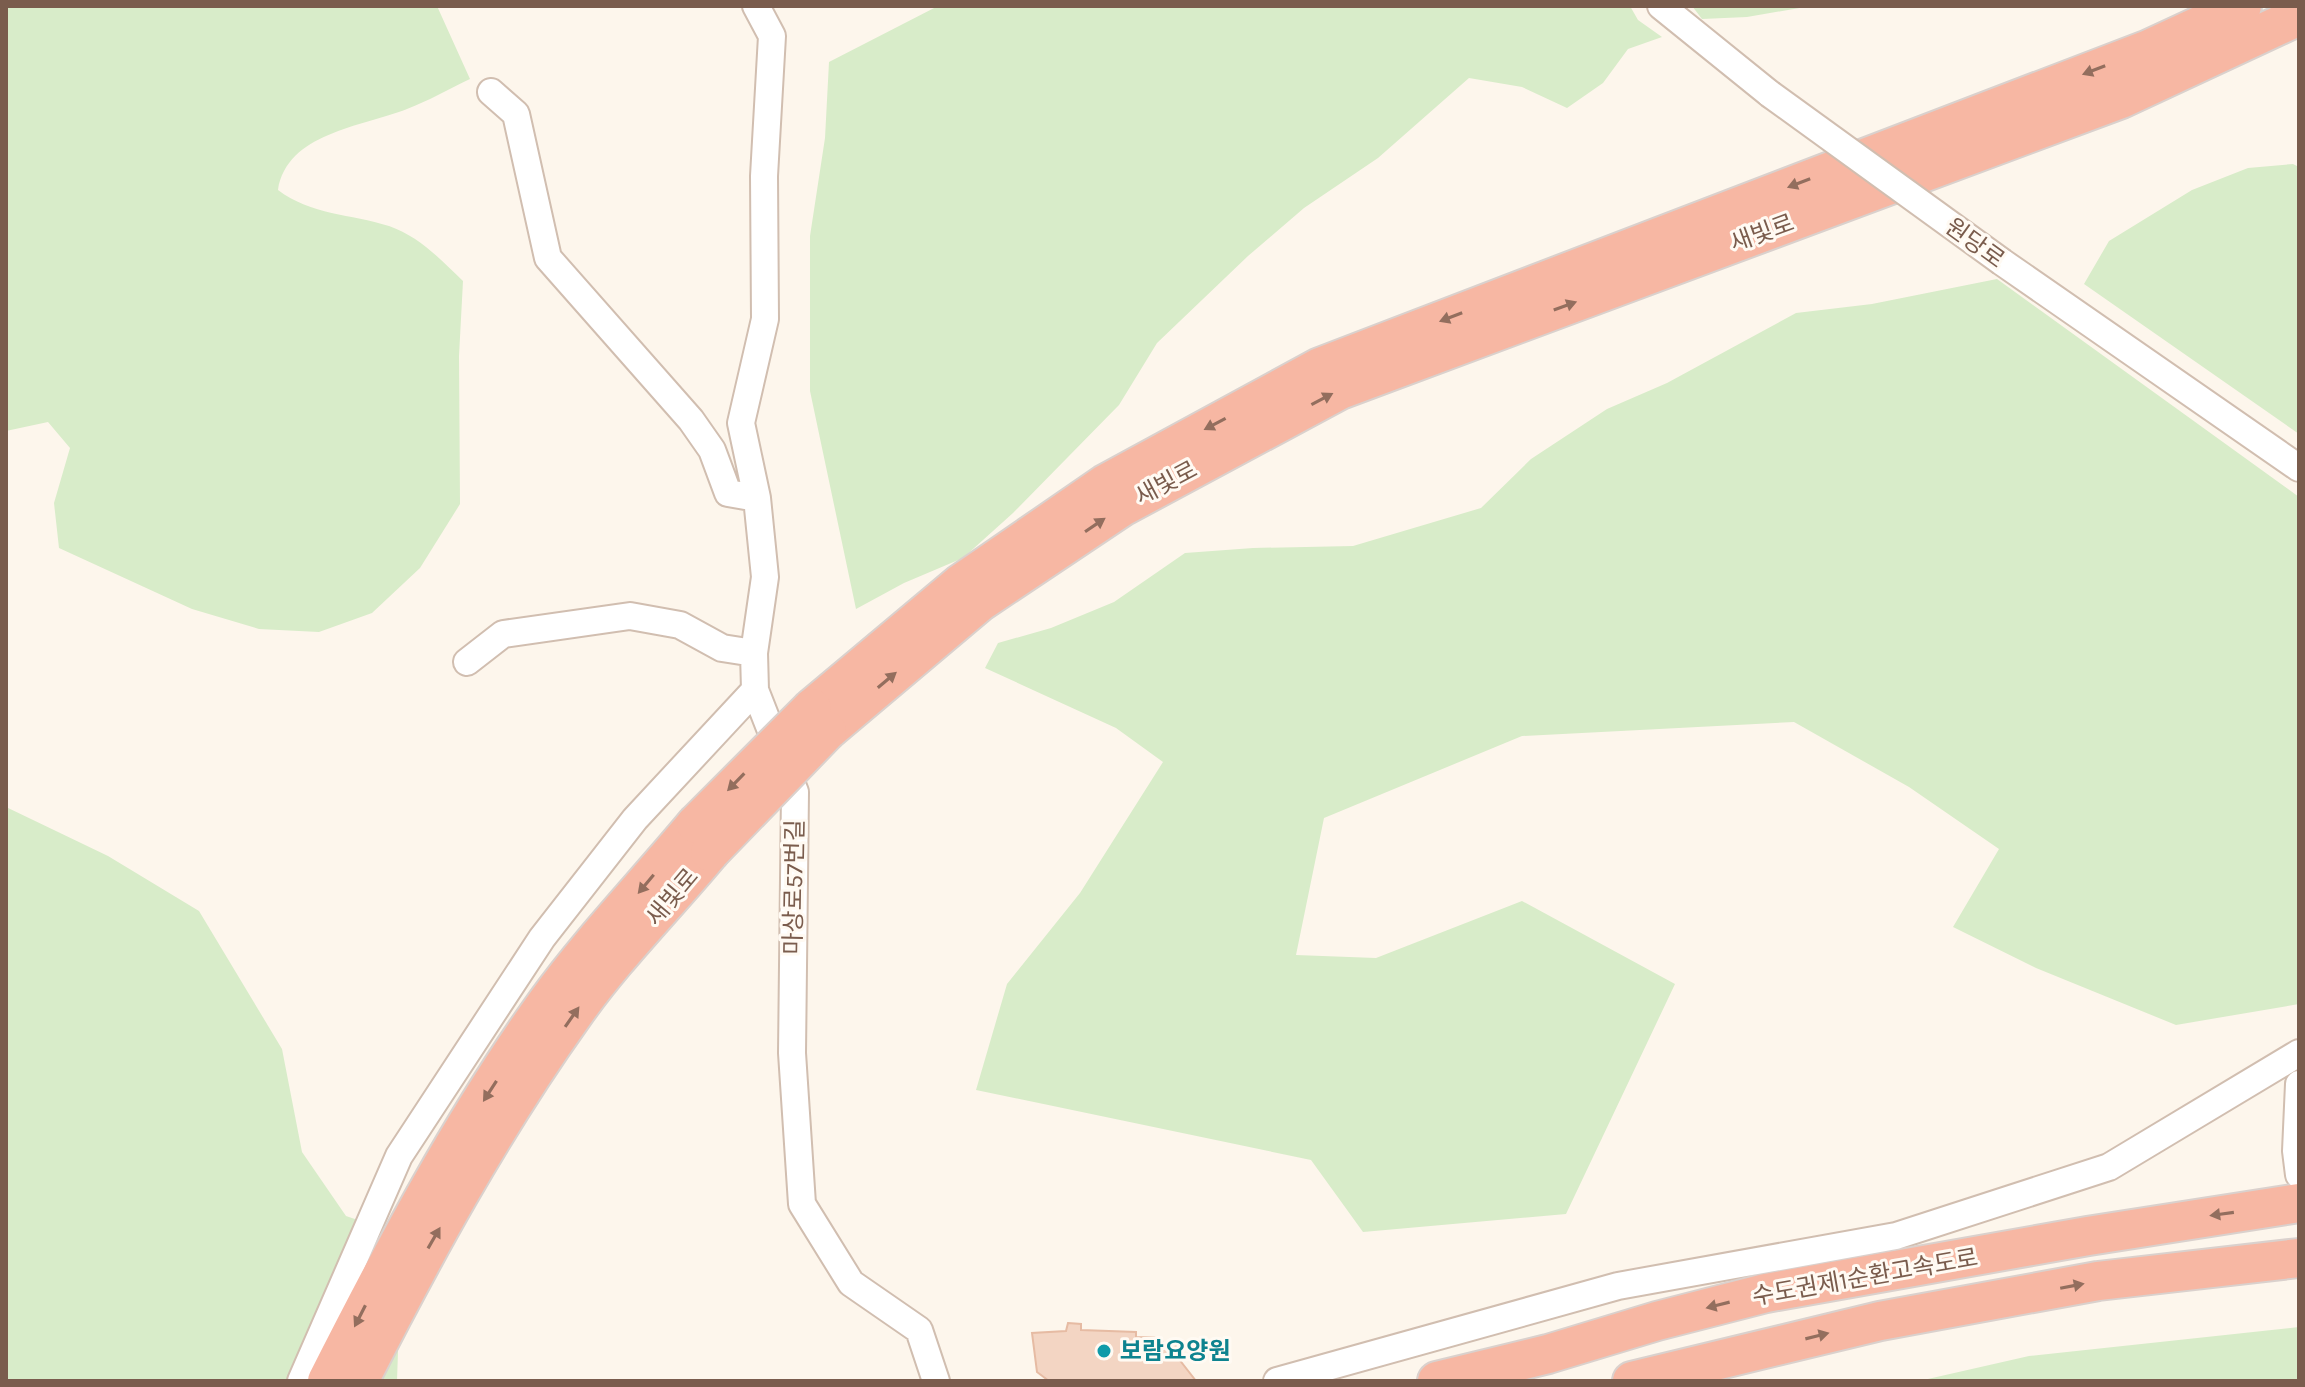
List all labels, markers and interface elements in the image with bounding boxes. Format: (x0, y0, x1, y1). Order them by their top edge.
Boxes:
one-way arrow (2082, 64, 2106, 77)
one-way arrow (1787, 177, 1811, 190)
street label: 새빛로 (1726, 209, 1798, 257)
street label: 원당로 (1940, 212, 2010, 274)
one-way arrow (1553, 299, 1577, 312)
one-way arrow (1439, 311, 1463, 324)
one-way arrow (1311, 392, 1334, 406)
one-way arrow (1204, 417, 1226, 431)
street label: 새빛로 (1130, 455, 1202, 511)
one-way arrow (1084, 518, 1106, 533)
one-way arrow (877, 672, 897, 689)
one-way arrow (727, 772, 746, 791)
street label: 마상로57번길 (779, 819, 809, 955)
street label: 새빛로 (640, 863, 704, 931)
one-way arrow (638, 874, 655, 894)
one-way arrow (564, 1007, 579, 1028)
one-way arrow (483, 1080, 497, 1102)
one-way arrow (2209, 1208, 2234, 1221)
one-way arrow (427, 1227, 441, 1249)
street label: 수도권제1순환고속도로 (1750, 1243, 1980, 1311)
one-way arrow (2060, 1280, 2085, 1292)
one-way arrow (1706, 1300, 1731, 1312)
one-way arrow (353, 1305, 367, 1328)
one-way arrow (1804, 1330, 1829, 1342)
place label: 보람요양원 (1120, 1337, 1230, 1365)
marker: 보람요양원 (1095, 1342, 1113, 1360)

